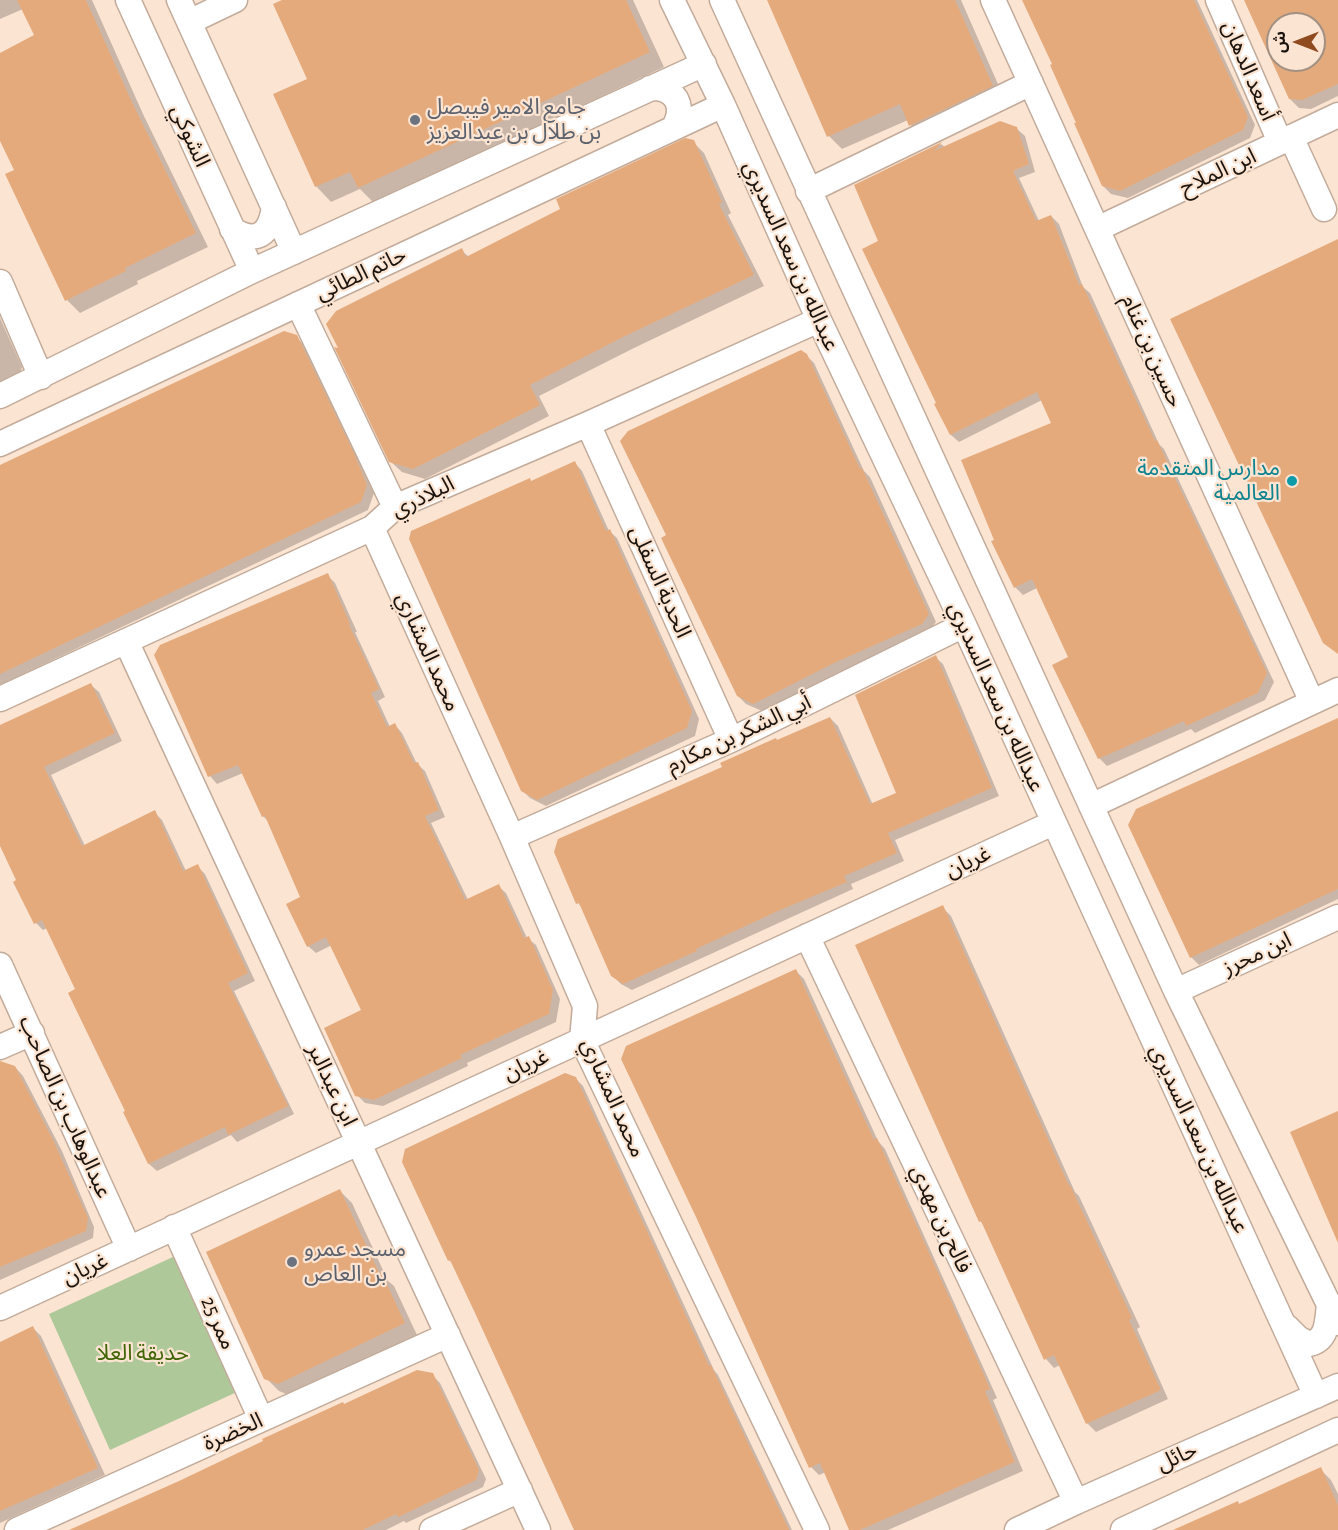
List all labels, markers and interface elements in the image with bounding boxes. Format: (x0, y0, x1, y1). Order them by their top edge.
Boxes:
north arrow (1266, 12, 1326, 72)
street label: أسعد الدهان (1216, 17, 1282, 125)
text: ش (1272, 31, 1288, 53)
place label: جامع الامير فيبصل بن طلال بن عبدالعزيز (427, 94, 601, 146)
street label: الشوكي (165, 101, 215, 171)
marker: جامع الامير فيبصل بن طلال بن عبدالعزيز (408, 113, 422, 127)
street label: ابن الملاح (1175, 143, 1261, 201)
street label: عبدالله بن سعد السديري (737, 157, 845, 355)
street label: حاتم الطائي (311, 242, 411, 306)
street label: حسين بن غنام (1115, 290, 1189, 412)
place label: مدارس المتقدمة العالمية (1137, 455, 1280, 506)
street label: البلاذري (387, 470, 459, 524)
marker: مدارس المتقدمة العالمية (1285, 474, 1299, 488)
street label: الحدبة السفلى (623, 522, 697, 642)
street label: محمد المشاري (390, 589, 466, 715)
street label: عبدالله بن سعد السديري (942, 598, 1050, 796)
street label: أبي الشكر بن مكارم (662, 689, 816, 779)
street label: غريان (941, 840, 995, 884)
street label: ابن محرز (1218, 927, 1296, 981)
street label: عبدالوهاب بن الصاحب (13, 1012, 117, 1202)
street label: محمد المشاري (575, 1035, 651, 1161)
street label: ابن عبدالبر (301, 1039, 363, 1131)
street label: عبدالله بن سعد السديري (1144, 1040, 1254, 1238)
street label: غريان (499, 1043, 553, 1087)
street label: فالح بن مهدي (904, 1161, 978, 1277)
place label: مسجد عمرو بن العاص (304, 1236, 406, 1288)
street label: غريان (58, 1247, 112, 1291)
marker: مسجد عمرو بن العاص (285, 1255, 299, 1269)
street label: ممر 25 (195, 1292, 241, 1354)
park label: حديقة العلا (97, 1340, 189, 1366)
street label: الخضرة (199, 1407, 267, 1457)
street label: حائل (1153, 1437, 1201, 1477)

